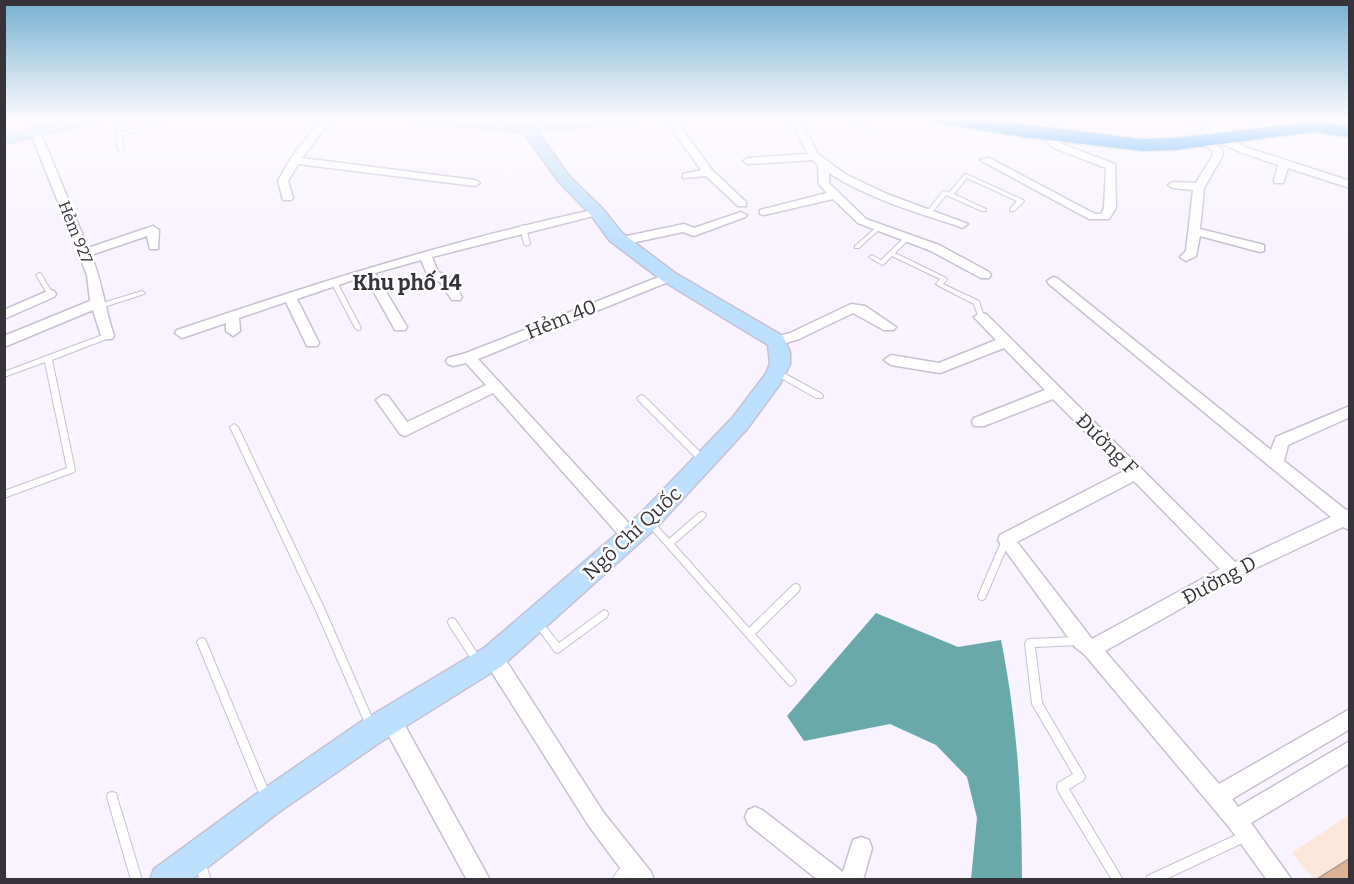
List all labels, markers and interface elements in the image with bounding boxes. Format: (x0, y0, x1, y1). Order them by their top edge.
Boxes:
street label: Hẻm 927 (54, 198, 97, 266)
district label: Khu phố 14 (352, 269, 462, 296)
street label: Hẻm 40 (522, 294, 600, 344)
street label: Đường F (1071, 408, 1143, 480)
street label: Ngô Chí Quốc (578, 481, 686, 585)
street label: Đường D (1178, 550, 1260, 610)

